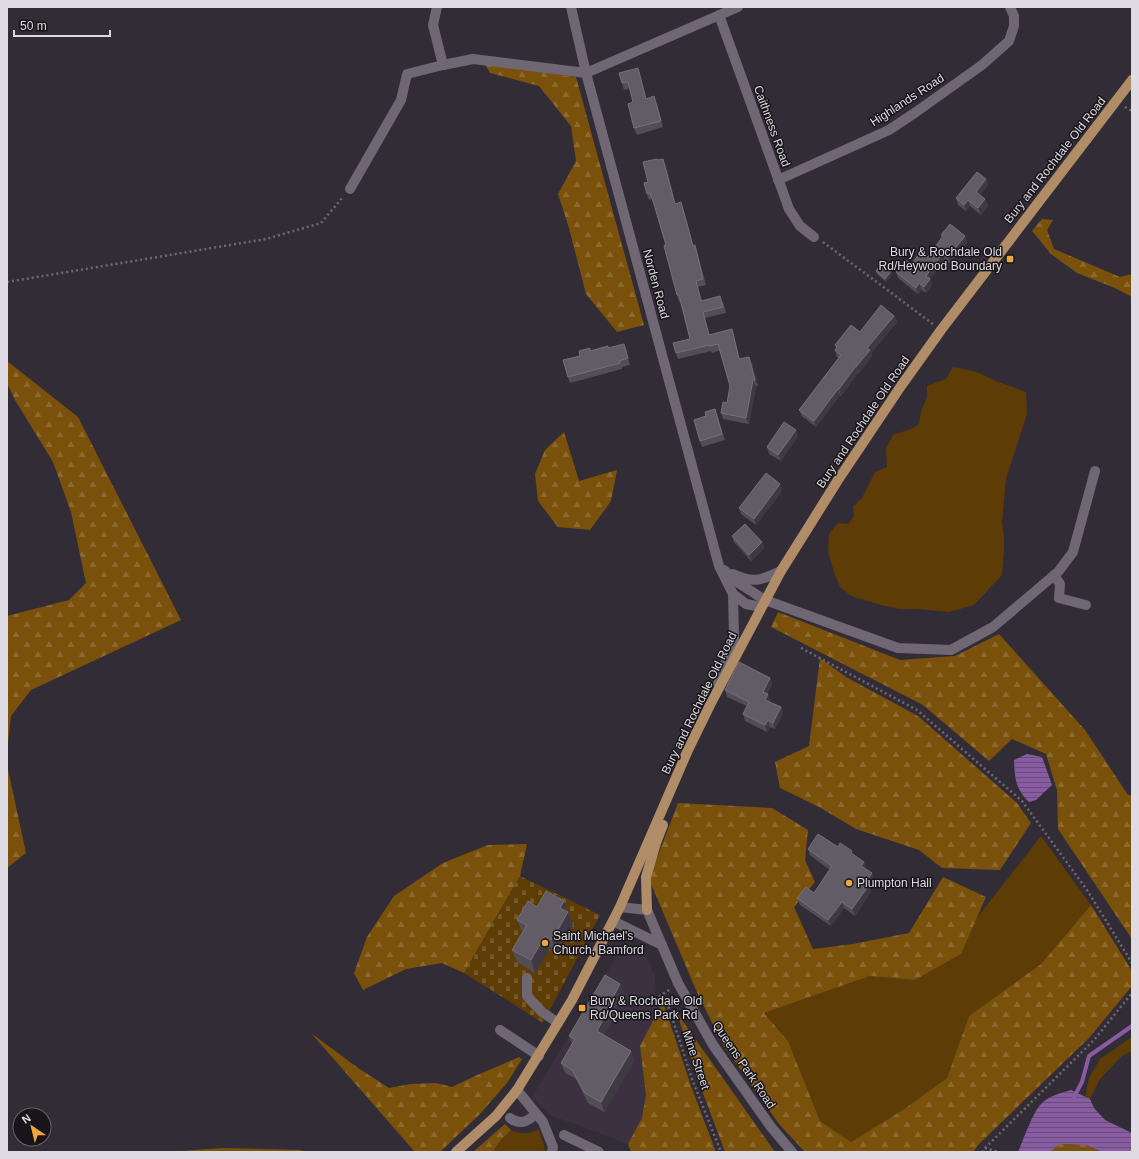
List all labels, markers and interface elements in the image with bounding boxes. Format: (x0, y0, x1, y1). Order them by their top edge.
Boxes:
scale bar (14, 12, 110, 38)
text: 50 m (20, 19, 47, 33)
street label: Highlands Road (867, 71, 947, 129)
street label: Caithness Road (751, 83, 793, 169)
street label: Bury and Rochdale Old Road (1001, 94, 1109, 226)
place label: Bury & Rochdale Old Rd/Heywood Boundary (879, 245, 1002, 273)
street label: Norden Road (640, 248, 672, 320)
marker: Bury & Rochdale Old Rd/Heywood Boundary (1005, 254, 1015, 264)
street label: Bury and Rochdale Old Road (814, 353, 912, 491)
street label: Bury and Rochdale Old Road (658, 630, 740, 776)
place label: Plumpton Hall (857, 876, 932, 890)
marker: Plumpton Hall (844, 878, 854, 888)
place label: Saint Michael's Church, Bamford (553, 929, 644, 957)
marker: Saint Michael's Church, Bamford (540, 938, 550, 948)
place label: Bury & Rochdale Old Rd/Queens Park Rd (590, 994, 702, 1022)
marker: Bury & Rochdale Old Rd/Queens Park Rd (577, 1003, 587, 1013)
street label: Queens Park Road (710, 1019, 778, 1111)
street label: Mine Street (679, 1029, 713, 1092)
north arrow (12, 1107, 52, 1147)
text: N (20, 1112, 33, 1126)

